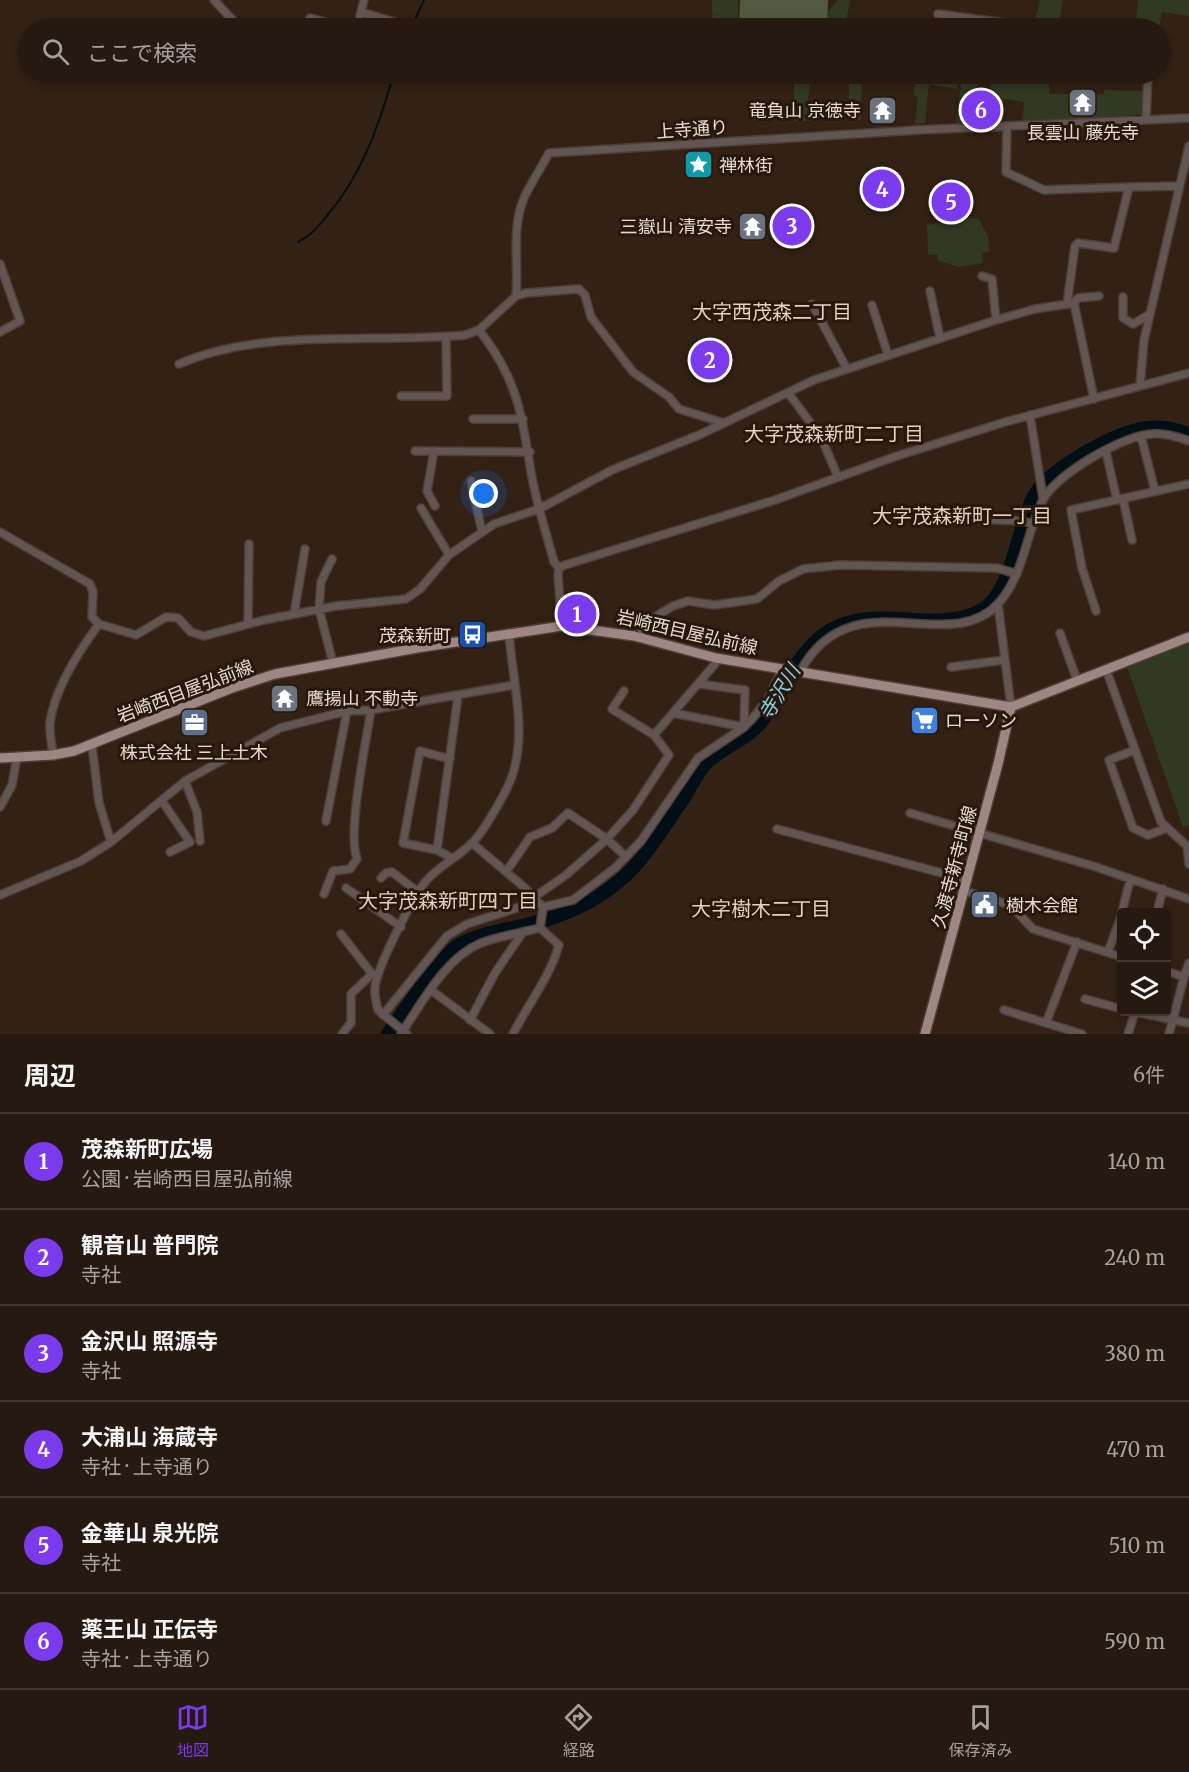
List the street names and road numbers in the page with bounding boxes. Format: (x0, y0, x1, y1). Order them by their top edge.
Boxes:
street label: 上寺通り (655, 115, 729, 143)
street label: 岩崎西目屋弘前線 (614, 605, 760, 659)
street label: 岩崎西目屋弘前線 (114, 654, 256, 728)
street label: 久渡寺新寺町線 (927, 803, 981, 931)

